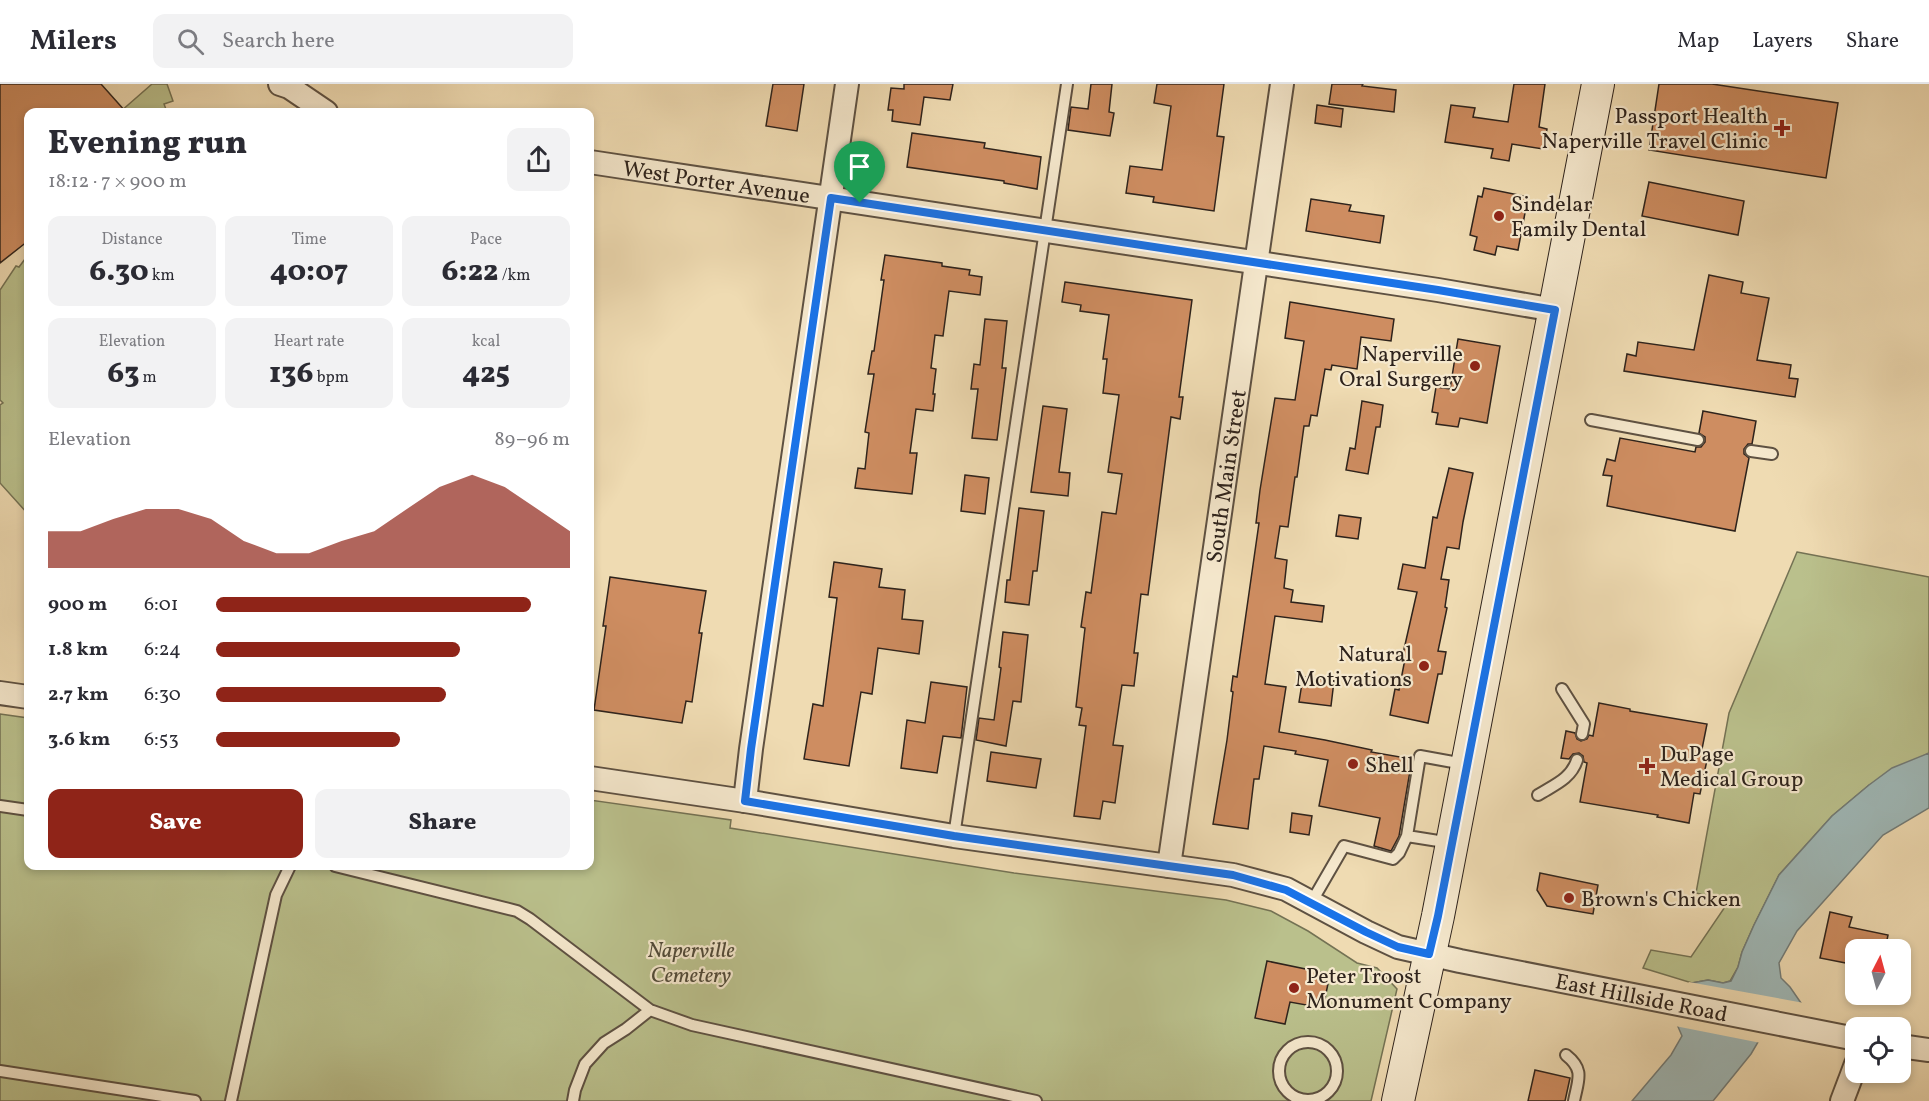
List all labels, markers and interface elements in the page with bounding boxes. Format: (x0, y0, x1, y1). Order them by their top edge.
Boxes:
search box (153, 14, 573, 68)
text: Milers (30, 22, 117, 61)
icon: search (174, 25, 207, 58)
text: Search here (222, 26, 335, 57)
text: Map (1677, 27, 1719, 56)
text: Layers (1752, 27, 1813, 56)
text: Share (1846, 27, 1899, 56)
place label: Passport Health Naperville Travel Clinic (1541, 102, 1768, 158)
marker: Passport Health Naperville Travel Clinic (1773, 119, 1791, 137)
text: Evening run (48, 122, 247, 168)
button: share (507, 128, 570, 191)
pin (834, 141, 885, 203)
icon: arrive (843, 150, 876, 183)
street label: West Porter Avenue (620, 154, 812, 213)
text: 18:12 · 7 × 900 m (48, 168, 187, 196)
place label: Sindelar Family Dental (1511, 190, 1646, 246)
marker: Sindelar Family Dental (1492, 209, 1506, 223)
text: Distance (101, 229, 163, 251)
text: Time (291, 229, 327, 251)
text: Pace (470, 229, 502, 251)
text: 6.30 (89, 251, 149, 293)
text: 40:07 (270, 251, 348, 293)
text: 6:22 (442, 251, 498, 293)
text: km (149, 265, 175, 287)
text: /km (498, 265, 530, 287)
text: Elevation (99, 331, 165, 353)
text: Heart rate (274, 331, 344, 353)
text: kcal (472, 331, 500, 353)
place label: Naperville Oral Surgery (1339, 340, 1463, 396)
text: 63 (107, 353, 139, 395)
text: 136 (269, 353, 314, 395)
text: 425 (462, 353, 510, 395)
marker: Naperville Oral Surgery (1468, 359, 1482, 373)
text: m (139, 367, 157, 389)
text: bpm (314, 367, 349, 389)
street label: South Main Street (1200, 387, 1256, 565)
text: Elevation (48, 426, 131, 454)
text: 89–96 m (495, 426, 570, 454)
text: 900 m (48, 591, 107, 619)
text: 6:01 (144, 591, 179, 619)
text: 1.8 km (48, 636, 108, 664)
text: 6:24 (144, 636, 181, 664)
place label: Natural Motivations (1295, 640, 1412, 696)
marker: Natural Motivations (1417, 659, 1431, 673)
text: 2.7 km (48, 681, 109, 709)
text: 6:30 (144, 681, 181, 709)
text: 3.6 km (48, 726, 110, 754)
text: 6:53 (144, 726, 179, 754)
place label: DuPage Medical Group (1660, 740, 1803, 796)
place label: Shell (1365, 751, 1414, 782)
marker: Shell (1346, 757, 1360, 771)
marker: DuPage Medical Group (1638, 757, 1656, 775)
button: Save (48, 789, 303, 858)
button: Share (315, 789, 570, 858)
place label: Brown's Chicken (1581, 885, 1741, 916)
marker: Brown's Chicken (1562, 891, 1576, 905)
park label: Naperville Cemetery (648, 936, 734, 992)
north arrow (1845, 939, 1911, 1005)
map controls (1845, 939, 1911, 1083)
place label: Peter Troost Monument Company (1306, 962, 1512, 1018)
street label: East Hillside Road (1552, 967, 1730, 1031)
marker: Peter Troost Monument Company (1287, 981, 1301, 995)
button: locate (1845, 1017, 1911, 1083)

